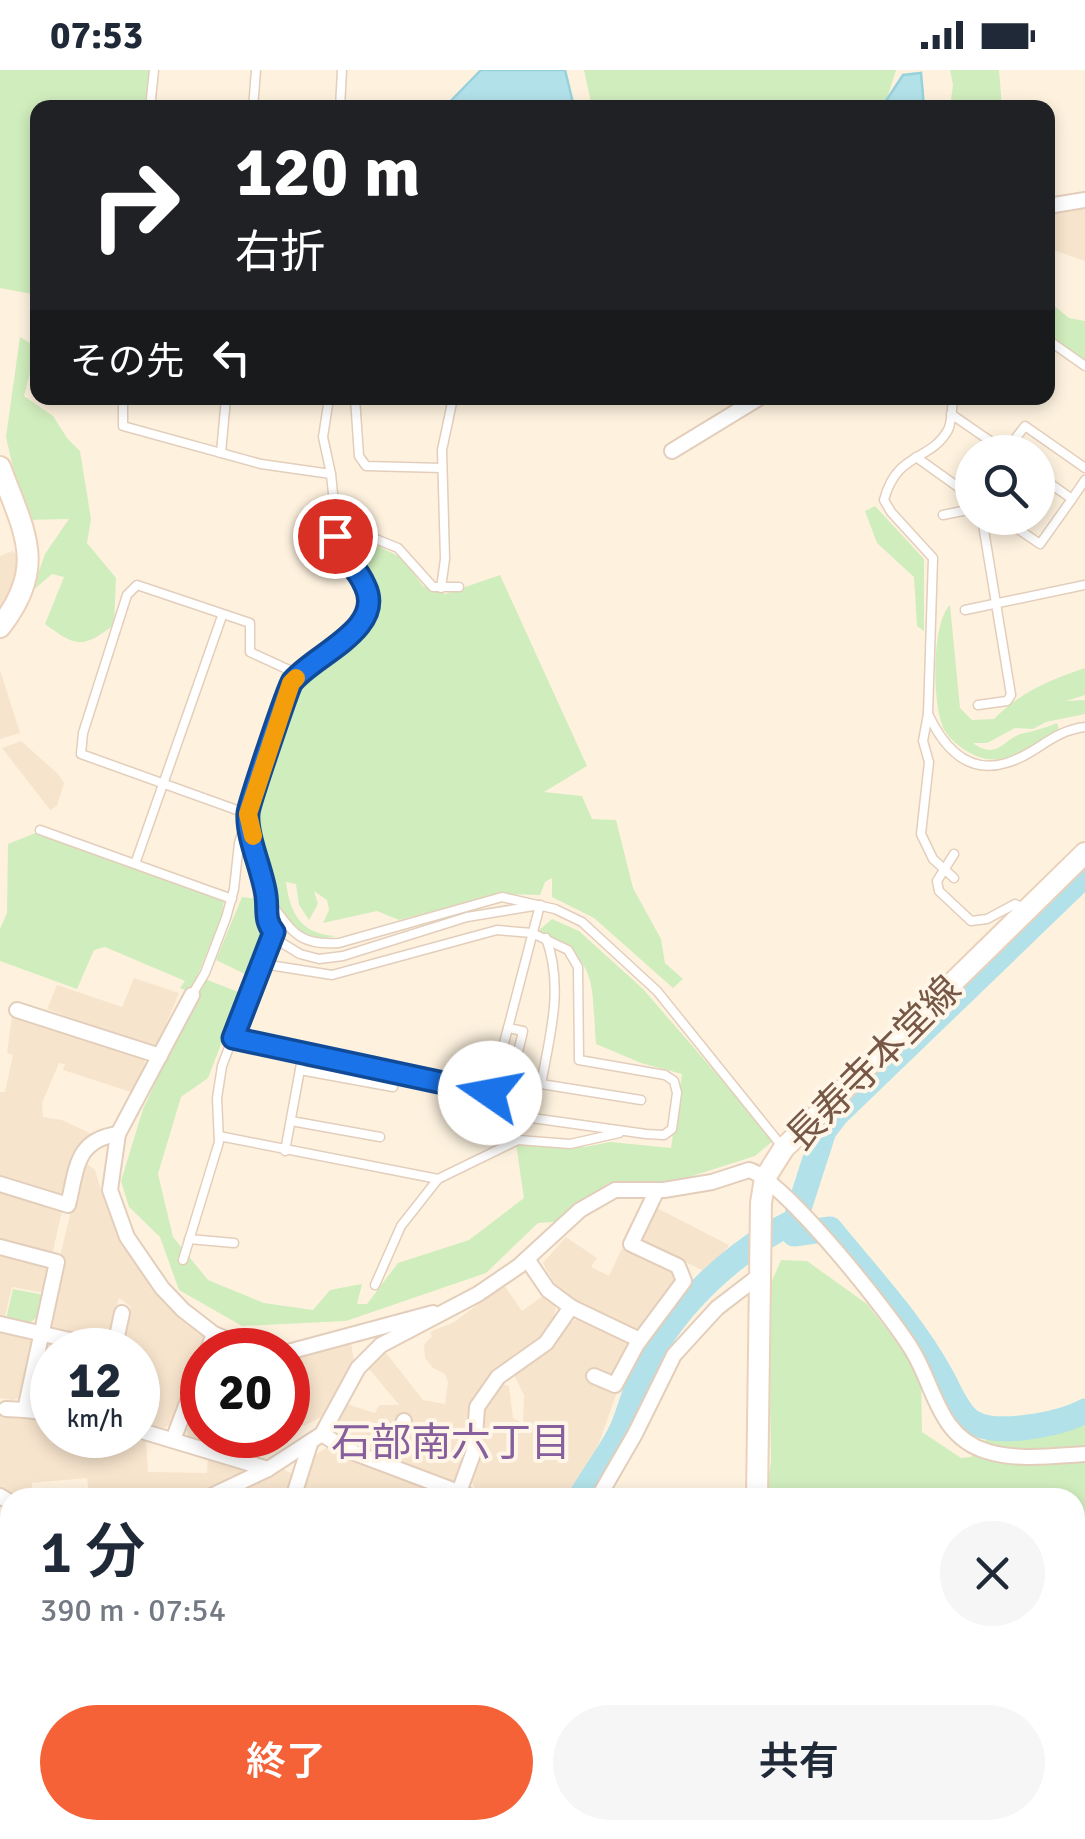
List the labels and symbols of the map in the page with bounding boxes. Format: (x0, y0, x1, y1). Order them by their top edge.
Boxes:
pin (293, 494, 378, 579)
street label: 長寿寺本堂線 (776, 966, 971, 1161)
position arrow (438, 1041, 542, 1145)
speed limit sign: 20 (180, 1328, 310, 1458)
district label: 石部南六丁目 (331, 1418, 571, 1468)

